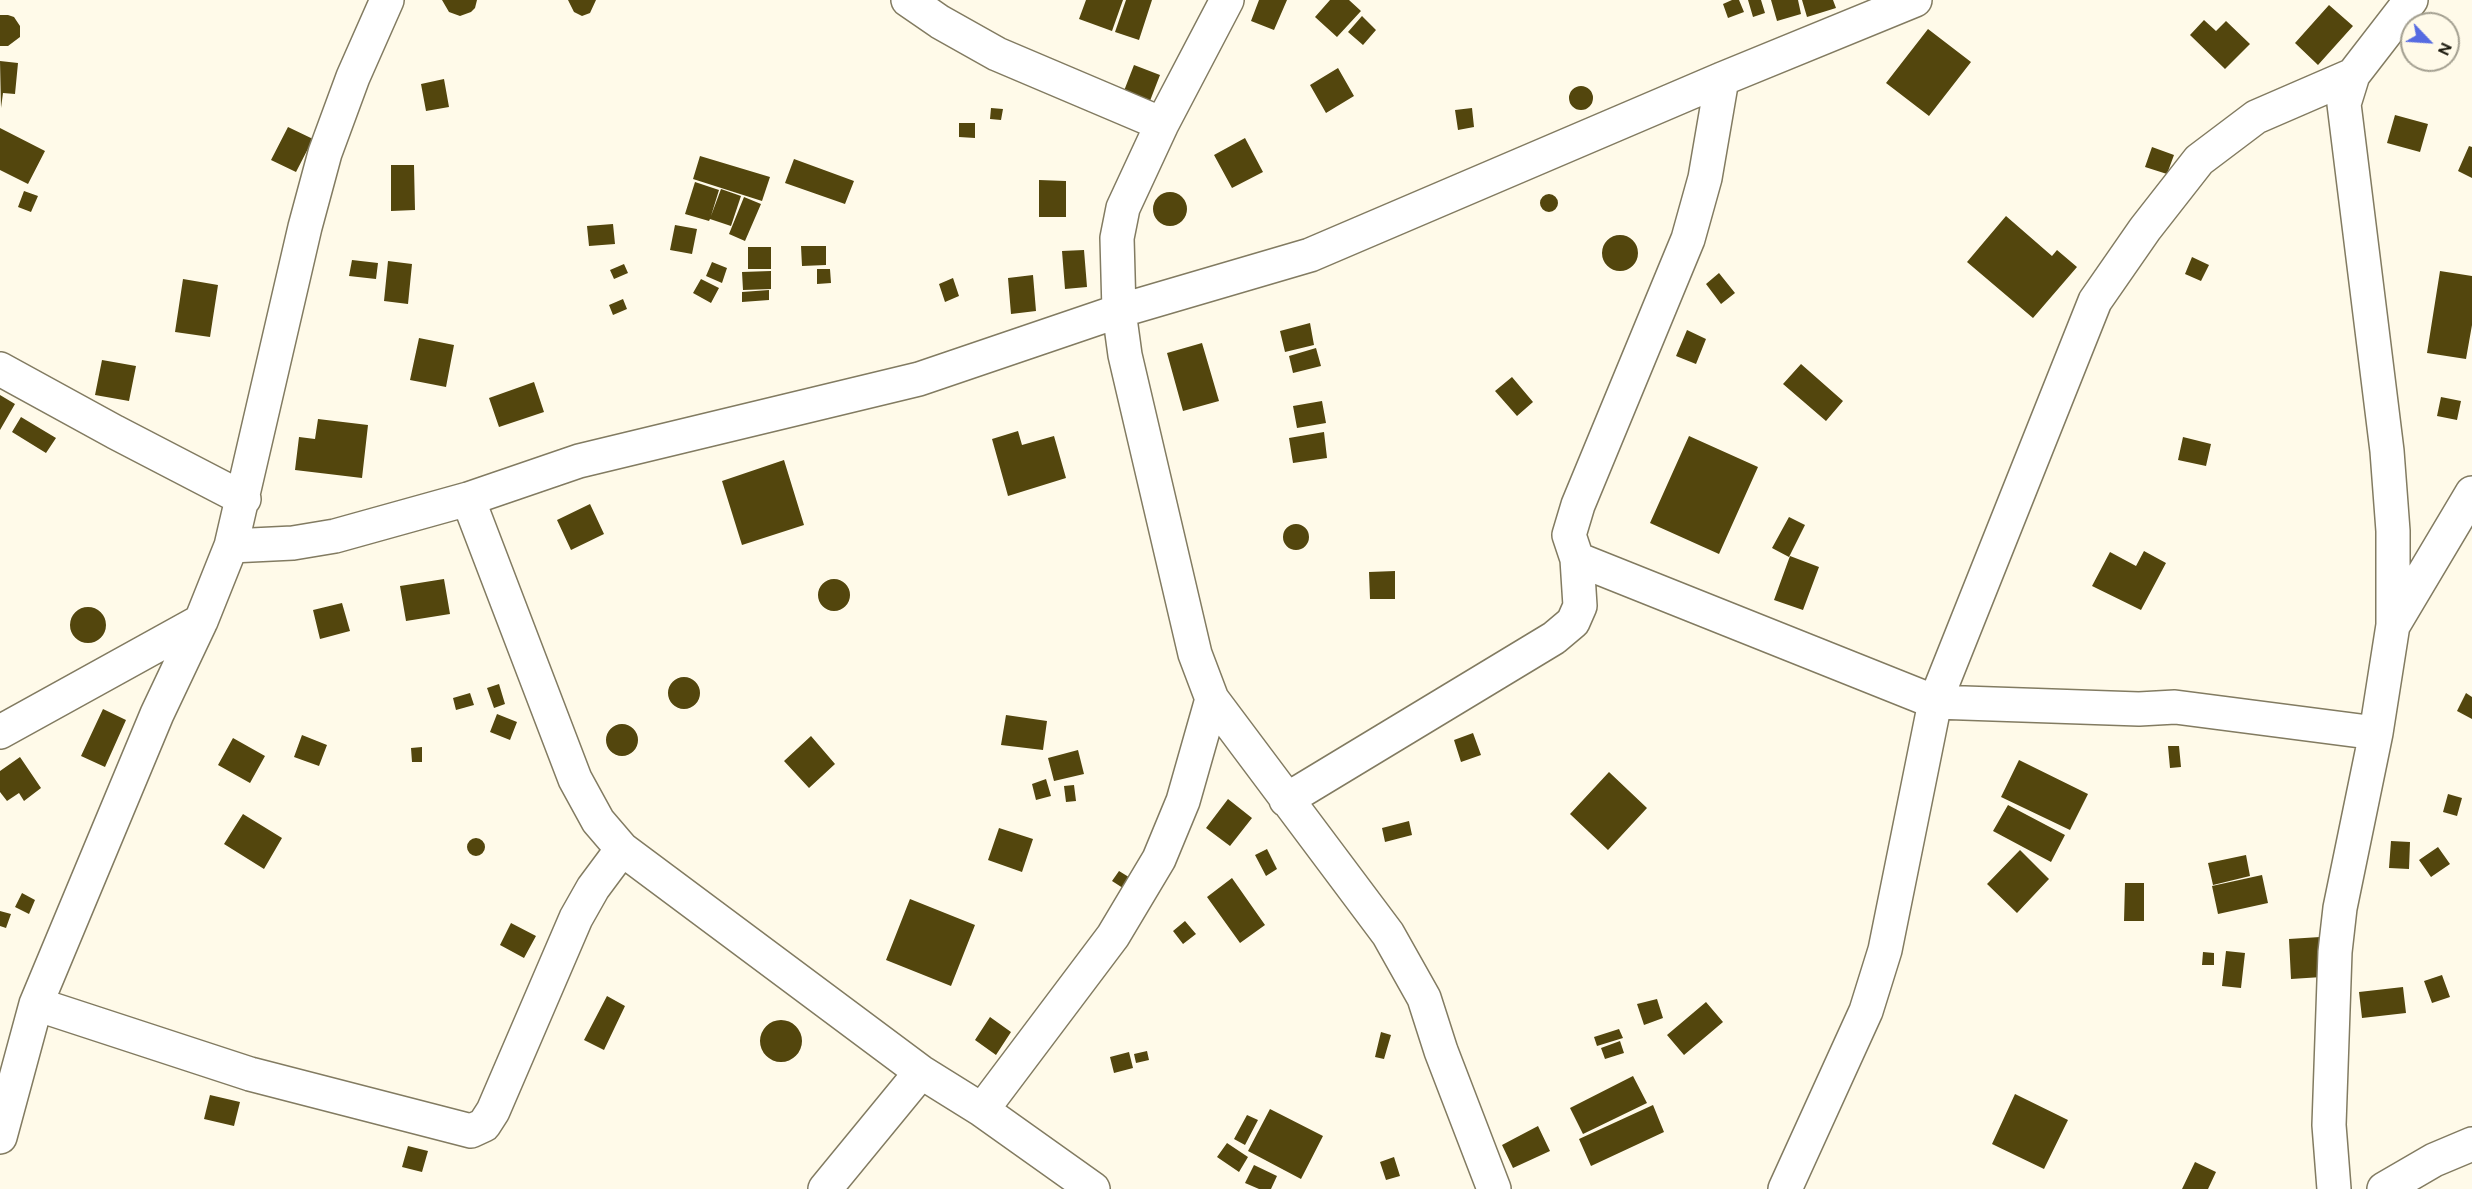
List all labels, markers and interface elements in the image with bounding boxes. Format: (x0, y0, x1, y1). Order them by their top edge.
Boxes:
north arrow (2400, 12, 2460, 72)
text: N (2433, 39, 2457, 59)

